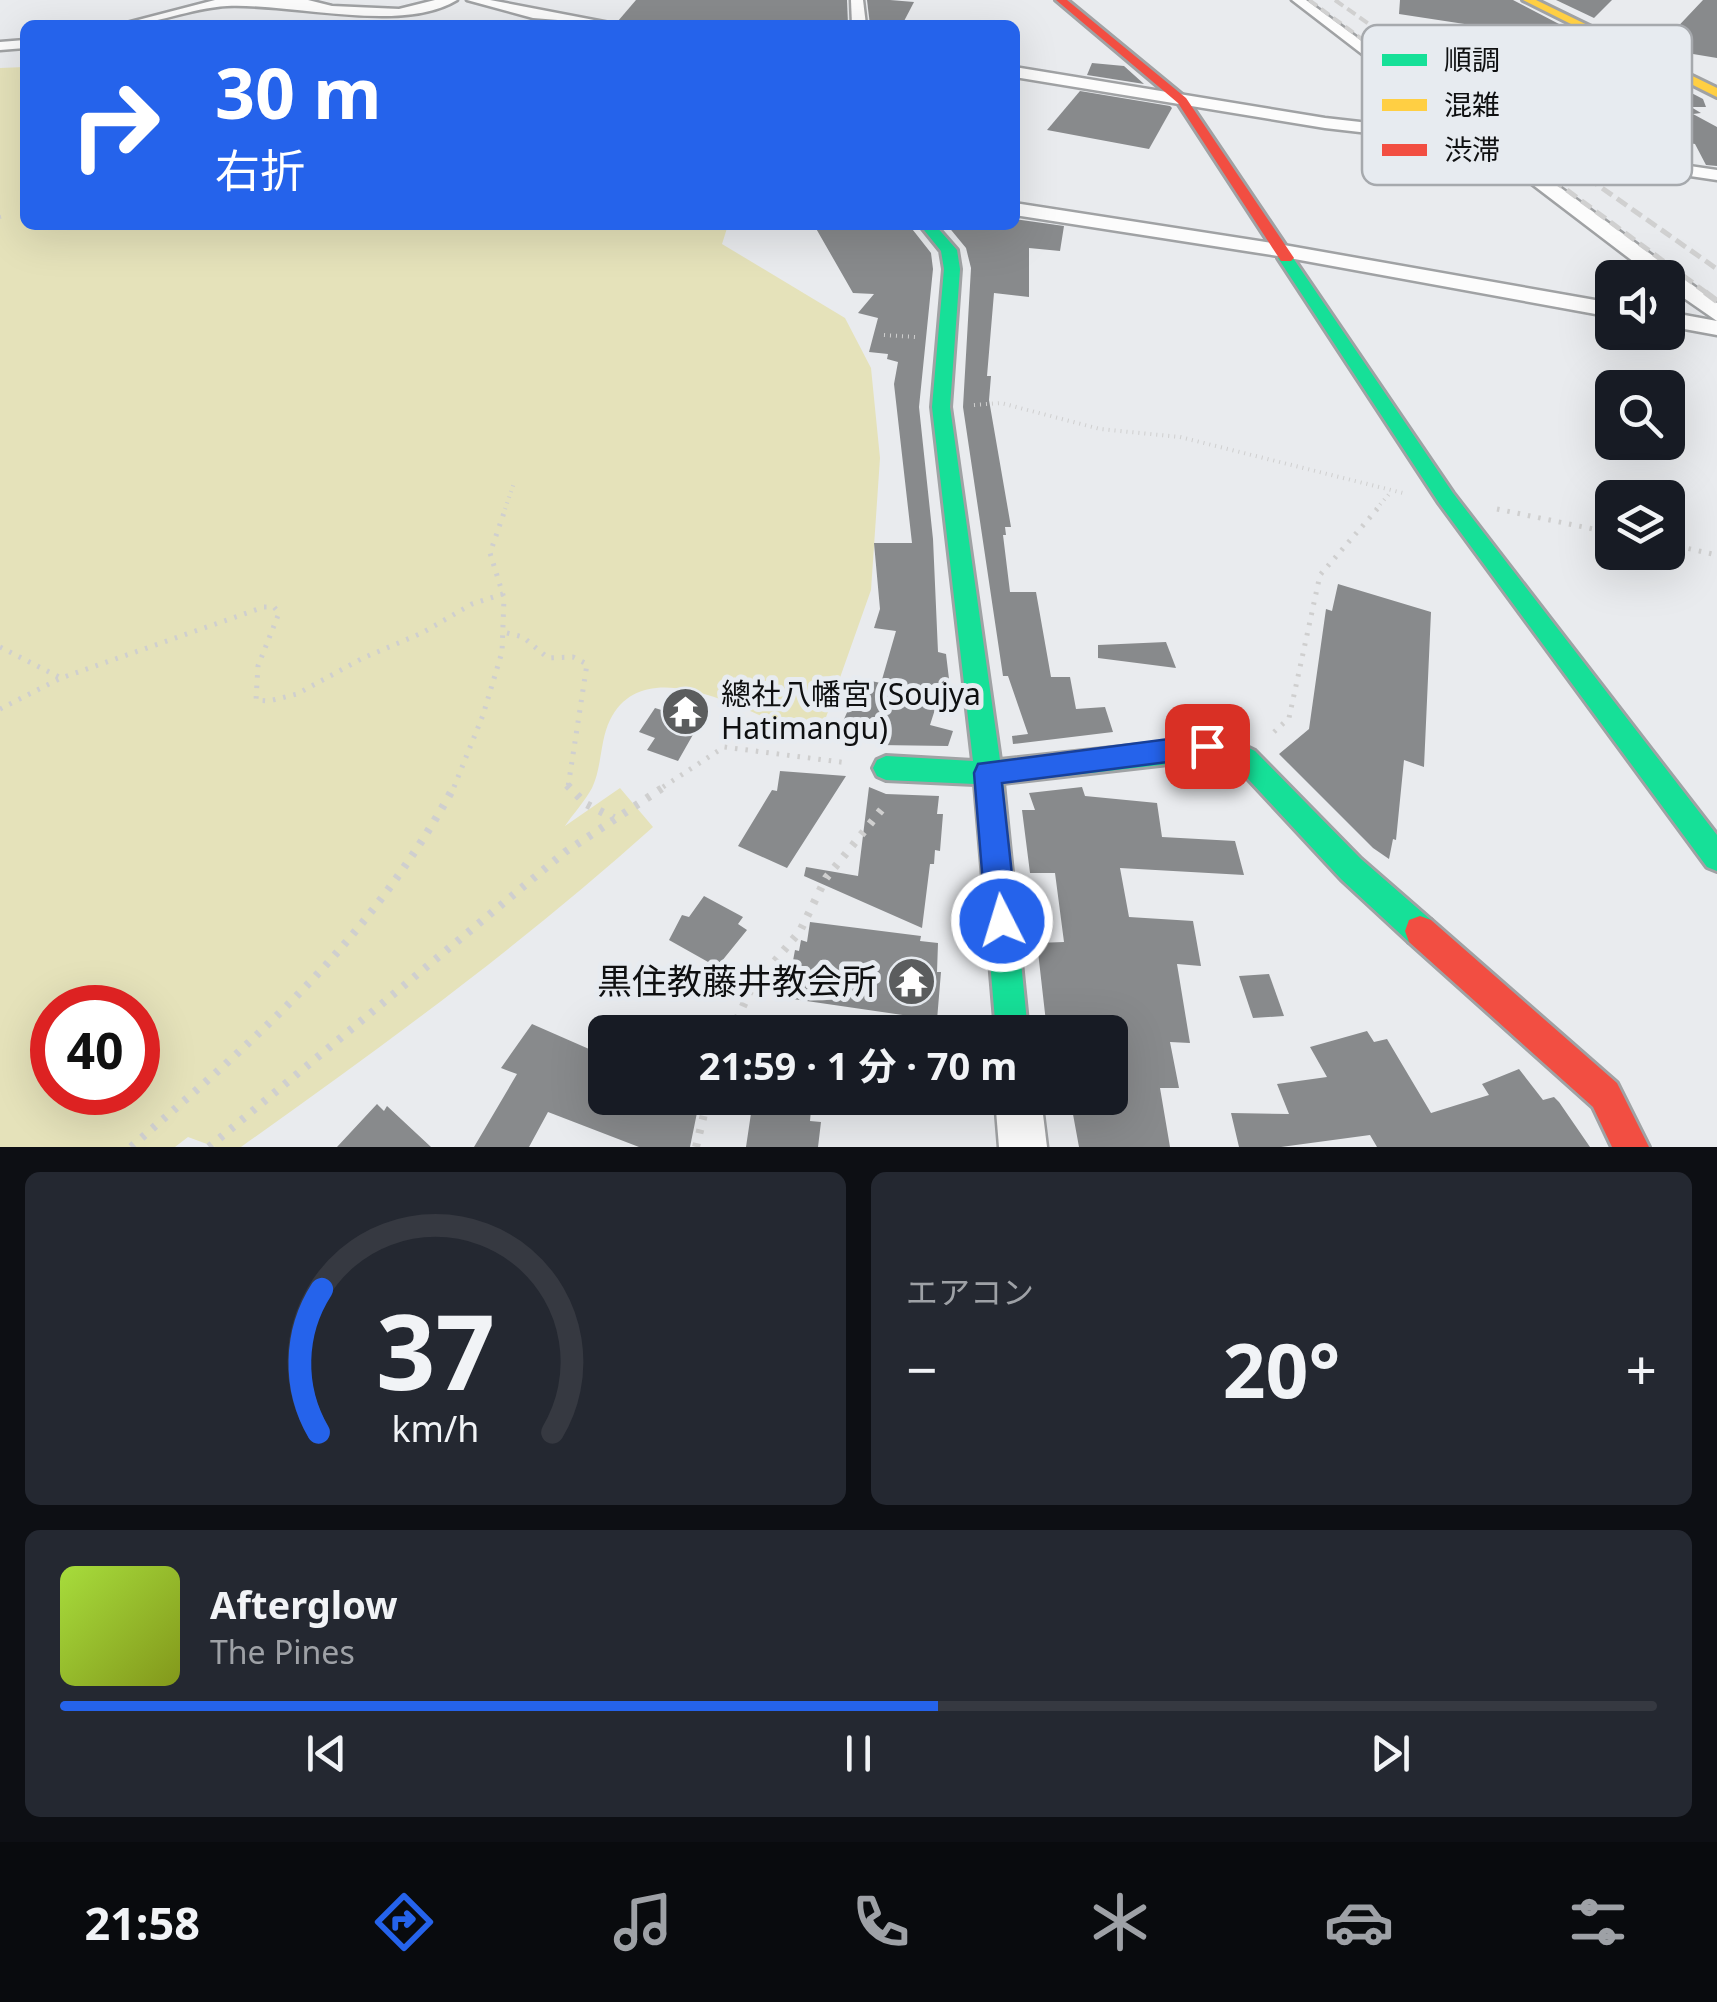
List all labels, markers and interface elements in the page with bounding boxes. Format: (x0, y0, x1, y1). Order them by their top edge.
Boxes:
legend (1362, 25, 1692, 185)
text: 順調 (1444, 40, 1500, 78)
text: 30 m (215, 44, 382, 140)
icon: right (50, 60, 180, 190)
text: 混雑 (1444, 85, 1500, 123)
text: 渋滞 (1444, 130, 1500, 168)
text: 右折 (215, 139, 305, 200)
map controls (1595, 260, 1685, 570)
button: sound (1595, 260, 1685, 350)
button: search (1595, 370, 1685, 460)
button: layers (1595, 480, 1685, 570)
place label: 總社八幡宮 (Soujya Hatimangu) (721, 673, 981, 748)
temple icon: 總社八幡宮 (Soujya Hatimangu) (660, 686, 712, 738)
pin (1165, 704, 1250, 789)
icon: arrive (1180, 719, 1235, 774)
position arrow (950, 869, 1054, 973)
temple icon: 黒住教藤井教会所 (886, 956, 938, 1008)
place label: 黒住教藤井教会所 (597, 957, 877, 1004)
speed limit sign: 40 (30, 985, 160, 1115)
text: 21:59 · 1 分 · 70 m (699, 1039, 1017, 1091)
text: エアコン (906, 1270, 1034, 1313)
text: 37 (376, 1279, 495, 1420)
text: 20° (1223, 1318, 1340, 1420)
text: − (906, 1331, 937, 1406)
text: + (1626, 1331, 1657, 1406)
text: km/h (392, 1404, 479, 1452)
text: Afterglow (210, 1578, 398, 1630)
text: The Pines (210, 1630, 355, 1673)
icon: previous (299, 1726, 354, 1781)
icon: pause (831, 1726, 886, 1781)
icon: next (1363, 1726, 1418, 1781)
icon: directions (369, 1887, 439, 1957)
icon: music (608, 1887, 678, 1957)
icon: phone (846, 1887, 916, 1957)
icon: climate (1085, 1887, 1155, 1957)
icon: car (1324, 1887, 1394, 1957)
icon: filters (1563, 1887, 1633, 1957)
text: 21:58 (84, 1892, 200, 1953)

